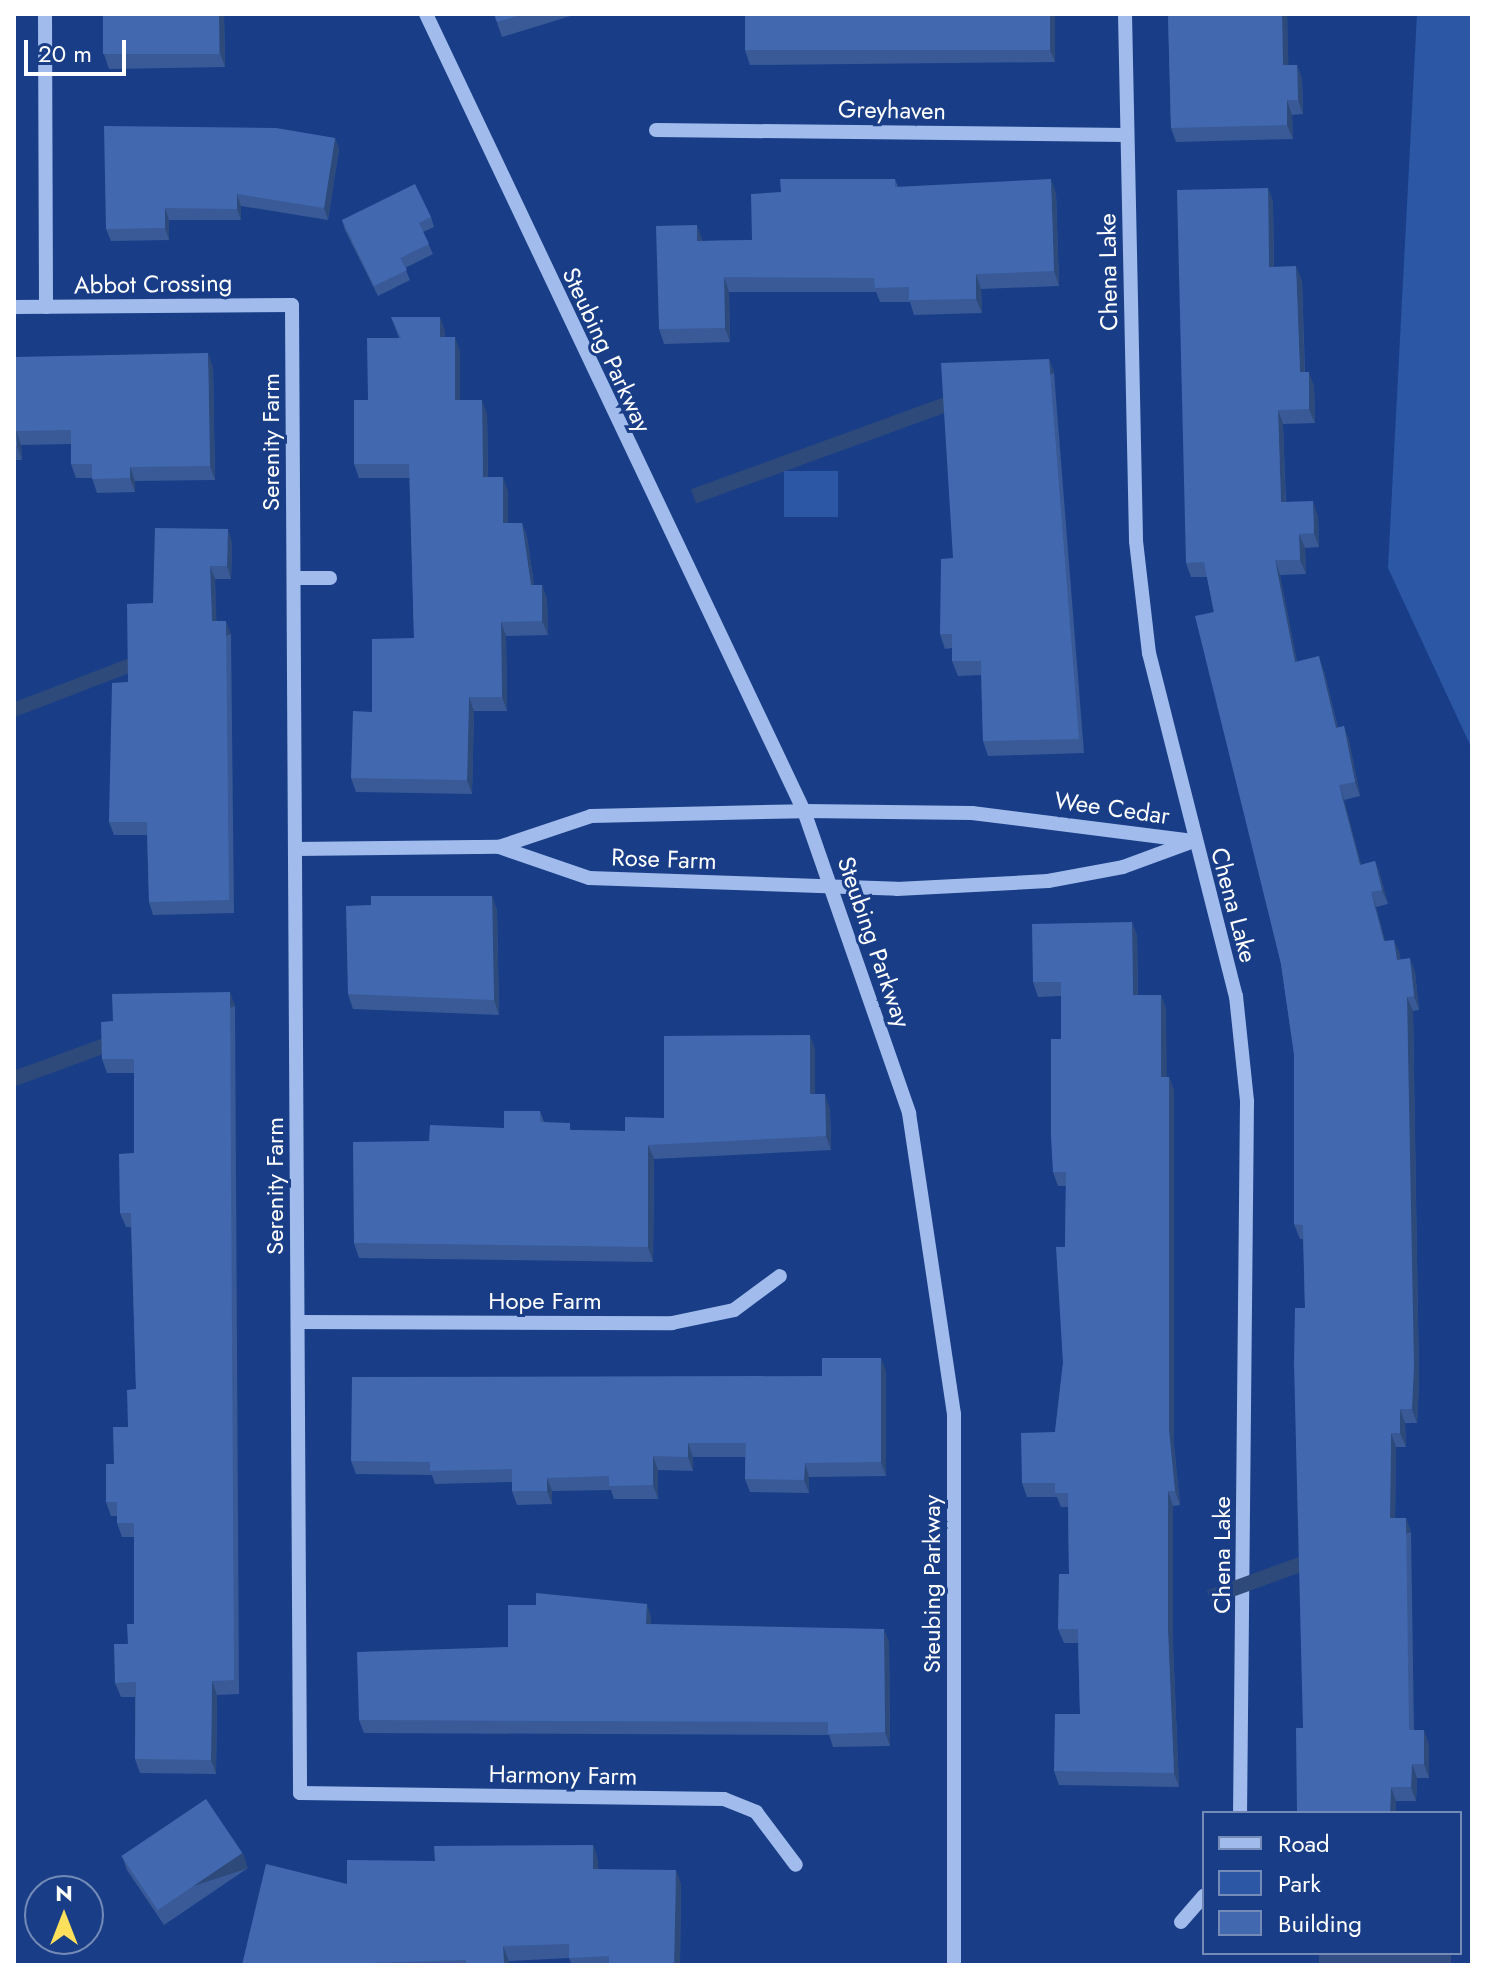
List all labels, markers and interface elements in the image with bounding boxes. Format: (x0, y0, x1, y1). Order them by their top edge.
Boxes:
scale bar (28, 24, 130, 74)
text: 20 m (38, 36, 92, 71)
street label: Greyhaven (838, 95, 946, 125)
street label: Chena Lake (1093, 213, 1123, 331)
street label: Steubing Parkway (556, 263, 658, 437)
street label: Abbot Crossing (73, 268, 233, 300)
street label: Serenity Farm (257, 373, 285, 511)
street label: Wee Cedar (1053, 786, 1171, 830)
street label: Rose Farm (611, 843, 717, 875)
street label: Chena Lake (1205, 844, 1263, 966)
street label: Steubing Parkway (831, 853, 917, 1031)
street label: Serenity Farm (261, 1117, 289, 1255)
street label: Hope Farm (488, 1287, 602, 1315)
street label: Steubing Parkway (918, 1495, 946, 1673)
street label: Chena Lake (1208, 1496, 1236, 1614)
street label: Harmony Farm (488, 1759, 638, 1791)
legend (1202, 1811, 1462, 1955)
text: Road (1278, 1826, 1330, 1861)
text: Park (1278, 1866, 1321, 1901)
north arrow (24, 1875, 104, 1955)
text: N (55, 1877, 73, 1909)
text: Building (1278, 1906, 1362, 1941)

